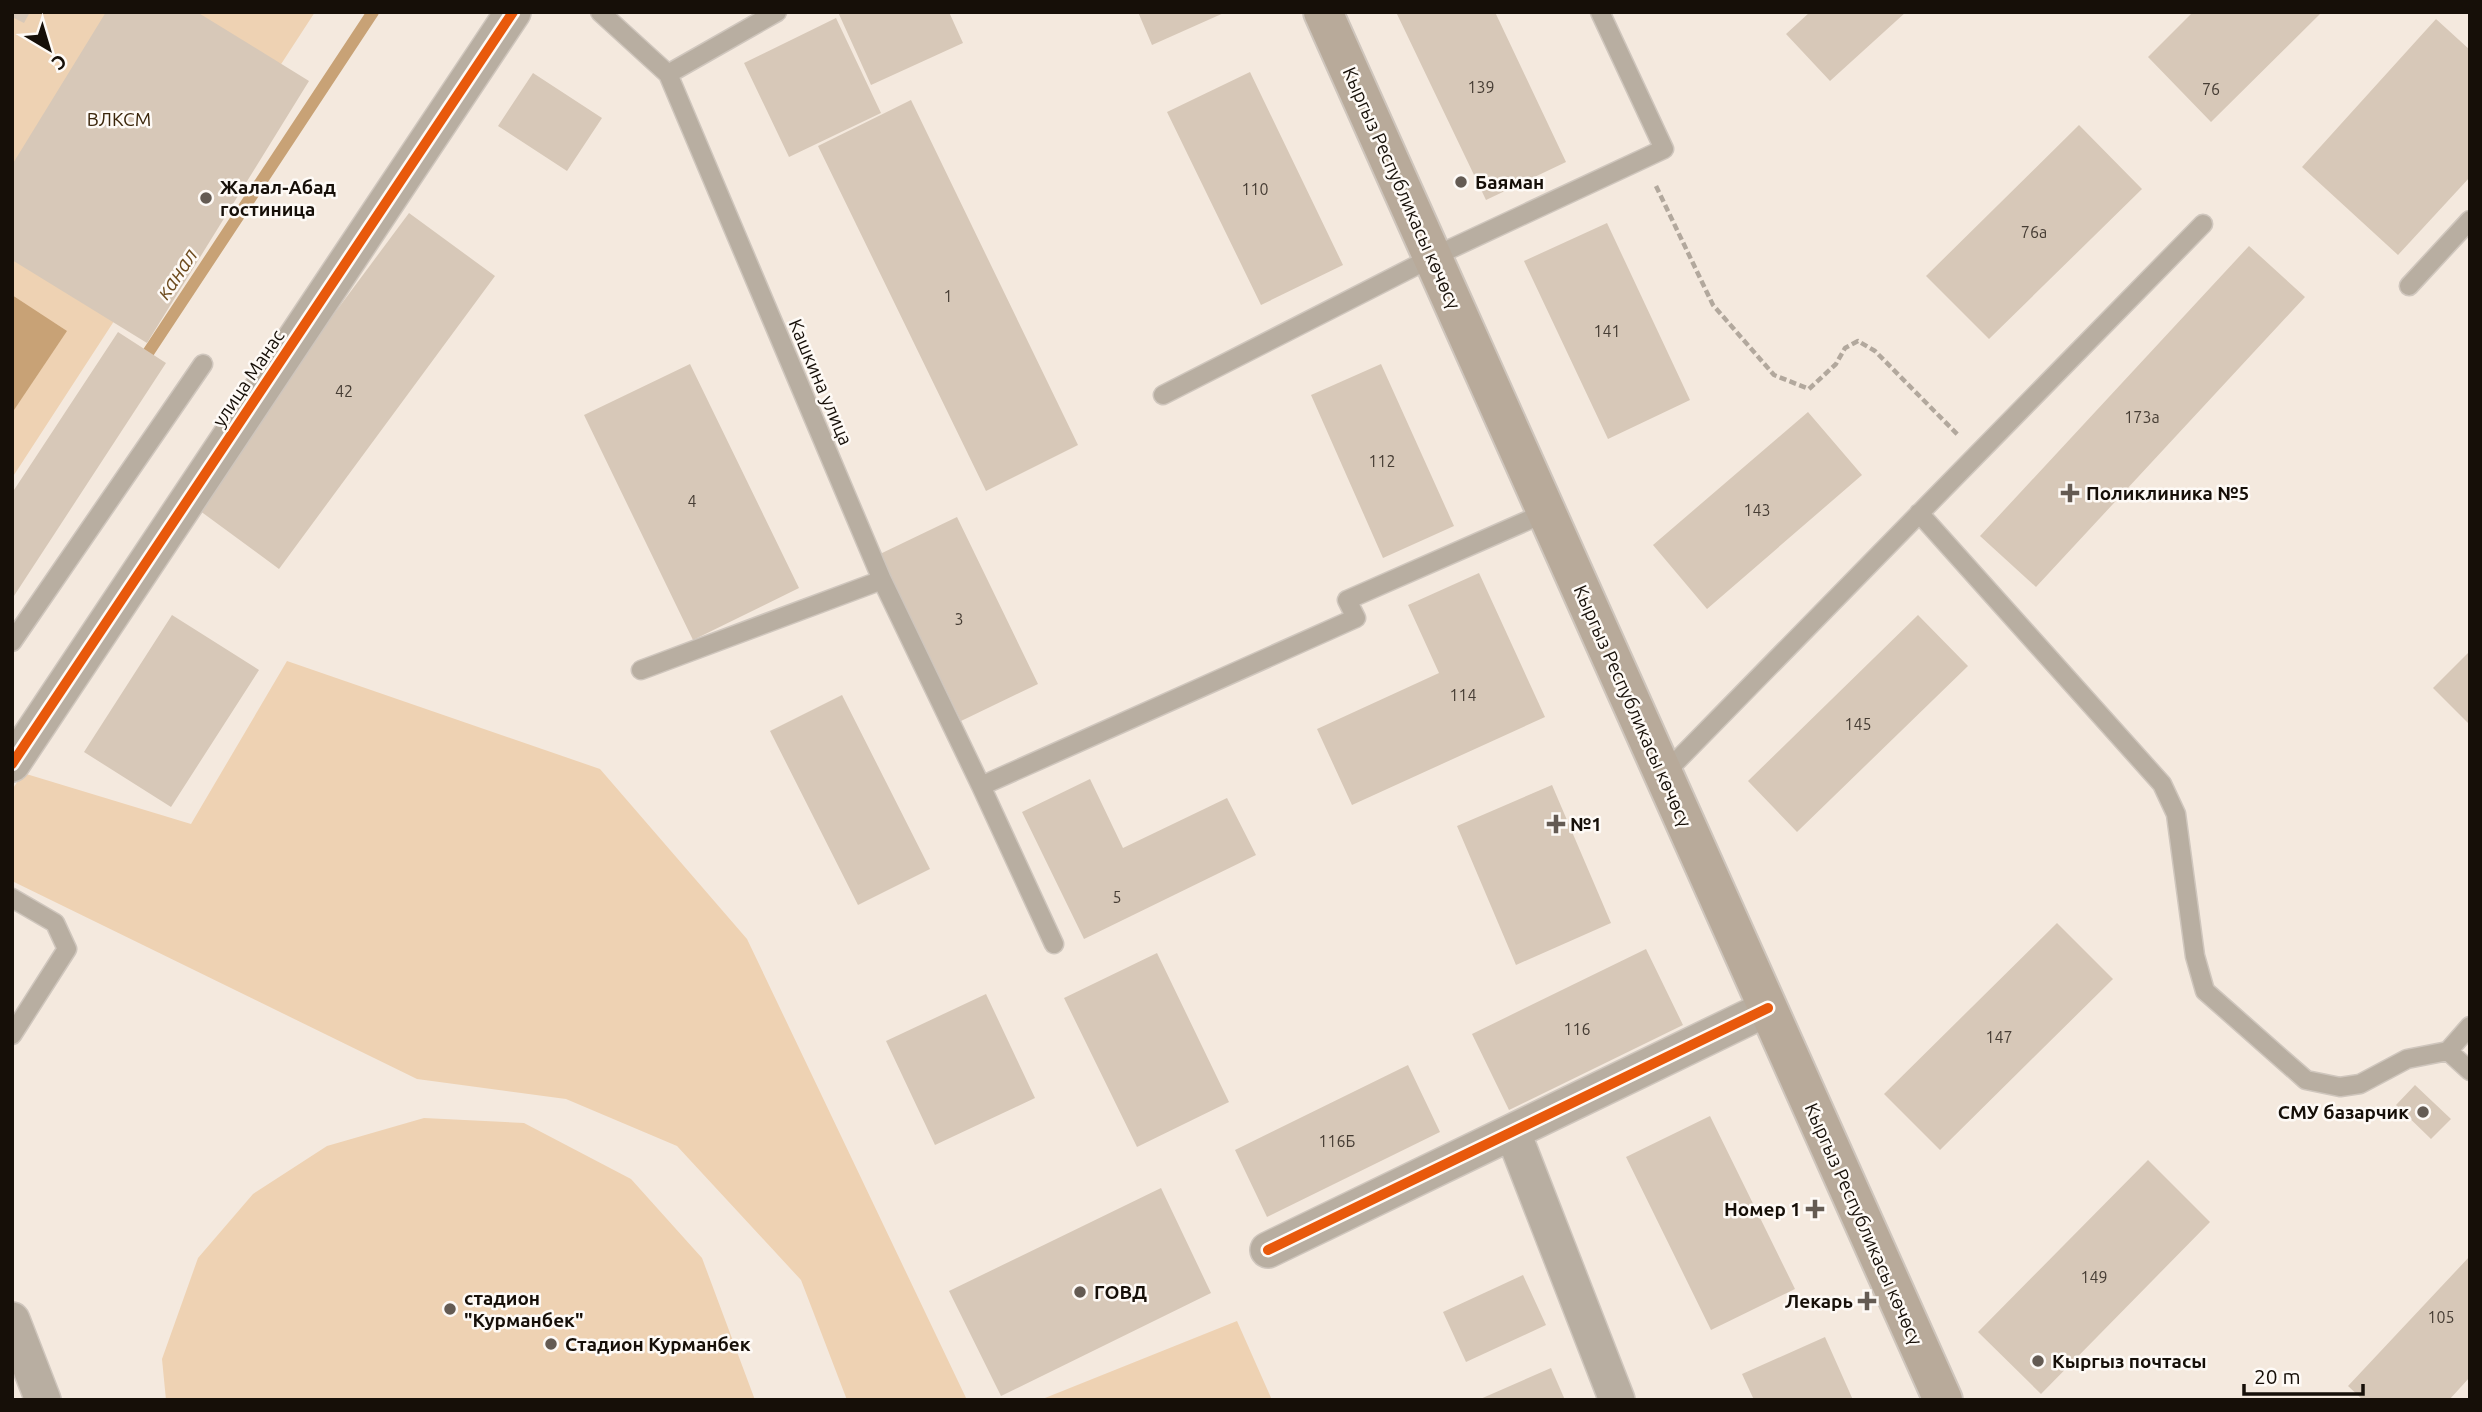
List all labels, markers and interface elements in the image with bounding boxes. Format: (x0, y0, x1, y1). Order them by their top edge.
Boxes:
north arrow (14, 14, 84, 84)
text: С (48, 50, 71, 75)
street label: Кыргыз Республикасы көчөсү (1339, 64, 1465, 312)
house number: 139 (1467, 78, 1495, 96)
house number: 76 (2202, 80, 2220, 98)
park label: ВЛКСМ (87, 108, 151, 130)
place label: Баяман (1475, 171, 1544, 193)
marker: Баяман (1453, 174, 1469, 190)
place label: Жалал-Абад гостиница (220, 176, 336, 220)
house number: 110 (1241, 180, 1269, 198)
marker: Жалал-Абад гостиница (198, 190, 214, 206)
house number: 76а (2021, 223, 2047, 241)
water label: канал (151, 243, 202, 303)
house number: 1 (943, 287, 953, 305)
street label: Кашкина улица (785, 316, 857, 448)
house number: 141 (1593, 322, 1621, 340)
street label: улица Манас (207, 325, 289, 431)
house number: 42 (335, 382, 353, 400)
house number: 173а (2124, 408, 2160, 426)
house number: 112 (1368, 452, 1396, 470)
place label: Поликлиника №5 (2086, 482, 2249, 504)
marker: Поликлиника №5 (2060, 483, 2080, 503)
house number: 4 (687, 492, 697, 510)
house number: 143 (1743, 501, 1771, 519)
street label: Кыргыз Республикасы көчөсү (1570, 582, 1696, 830)
house number: 3 (954, 610, 964, 628)
house number: 114 (1449, 686, 1477, 704)
house number: 145 (1844, 715, 1872, 733)
place label: №1 (1570, 813, 1602, 835)
marker: №1 (1548, 816, 1564, 832)
house number: 5 (1112, 888, 1122, 906)
house number: 116 (1563, 1020, 1591, 1038)
house number: 147 (1985, 1028, 2013, 1046)
street label: Кыргыз Республикасы көчөсү (1801, 1100, 1927, 1348)
place label: СМУ базарчик (2278, 1101, 2409, 1123)
marker: СМУ базарчик (2415, 1104, 2431, 1120)
house number: 116Б (1319, 1132, 1356, 1150)
place label: Номер 1 (1724, 1198, 1801, 1220)
marker: Номер 1 (1807, 1201, 1823, 1217)
house number: 149 (2080, 1268, 2108, 1286)
place label: ГОВД (1094, 1281, 1147, 1303)
marker: ГОВД (1072, 1284, 1088, 1300)
place label: стадион "Курманбек" (464, 1287, 583, 1331)
place label: Лекарь (1785, 1290, 1853, 1312)
marker: Лекарь (1859, 1293, 1875, 1309)
marker: стадион "Курманбек" (442, 1301, 458, 1317)
house number: 105 (2427, 1308, 2455, 1326)
place label: Стадион Курманбек (565, 1333, 751, 1355)
marker: Стадион Курманбек (543, 1336, 559, 1352)
place label: Кыргыз почтасы (2052, 1350, 2207, 1372)
scale bar (2244, 1352, 2363, 1396)
marker: Кыргыз почтасы (2030, 1353, 2046, 1369)
text: 20 m (2254, 1364, 2301, 1388)

